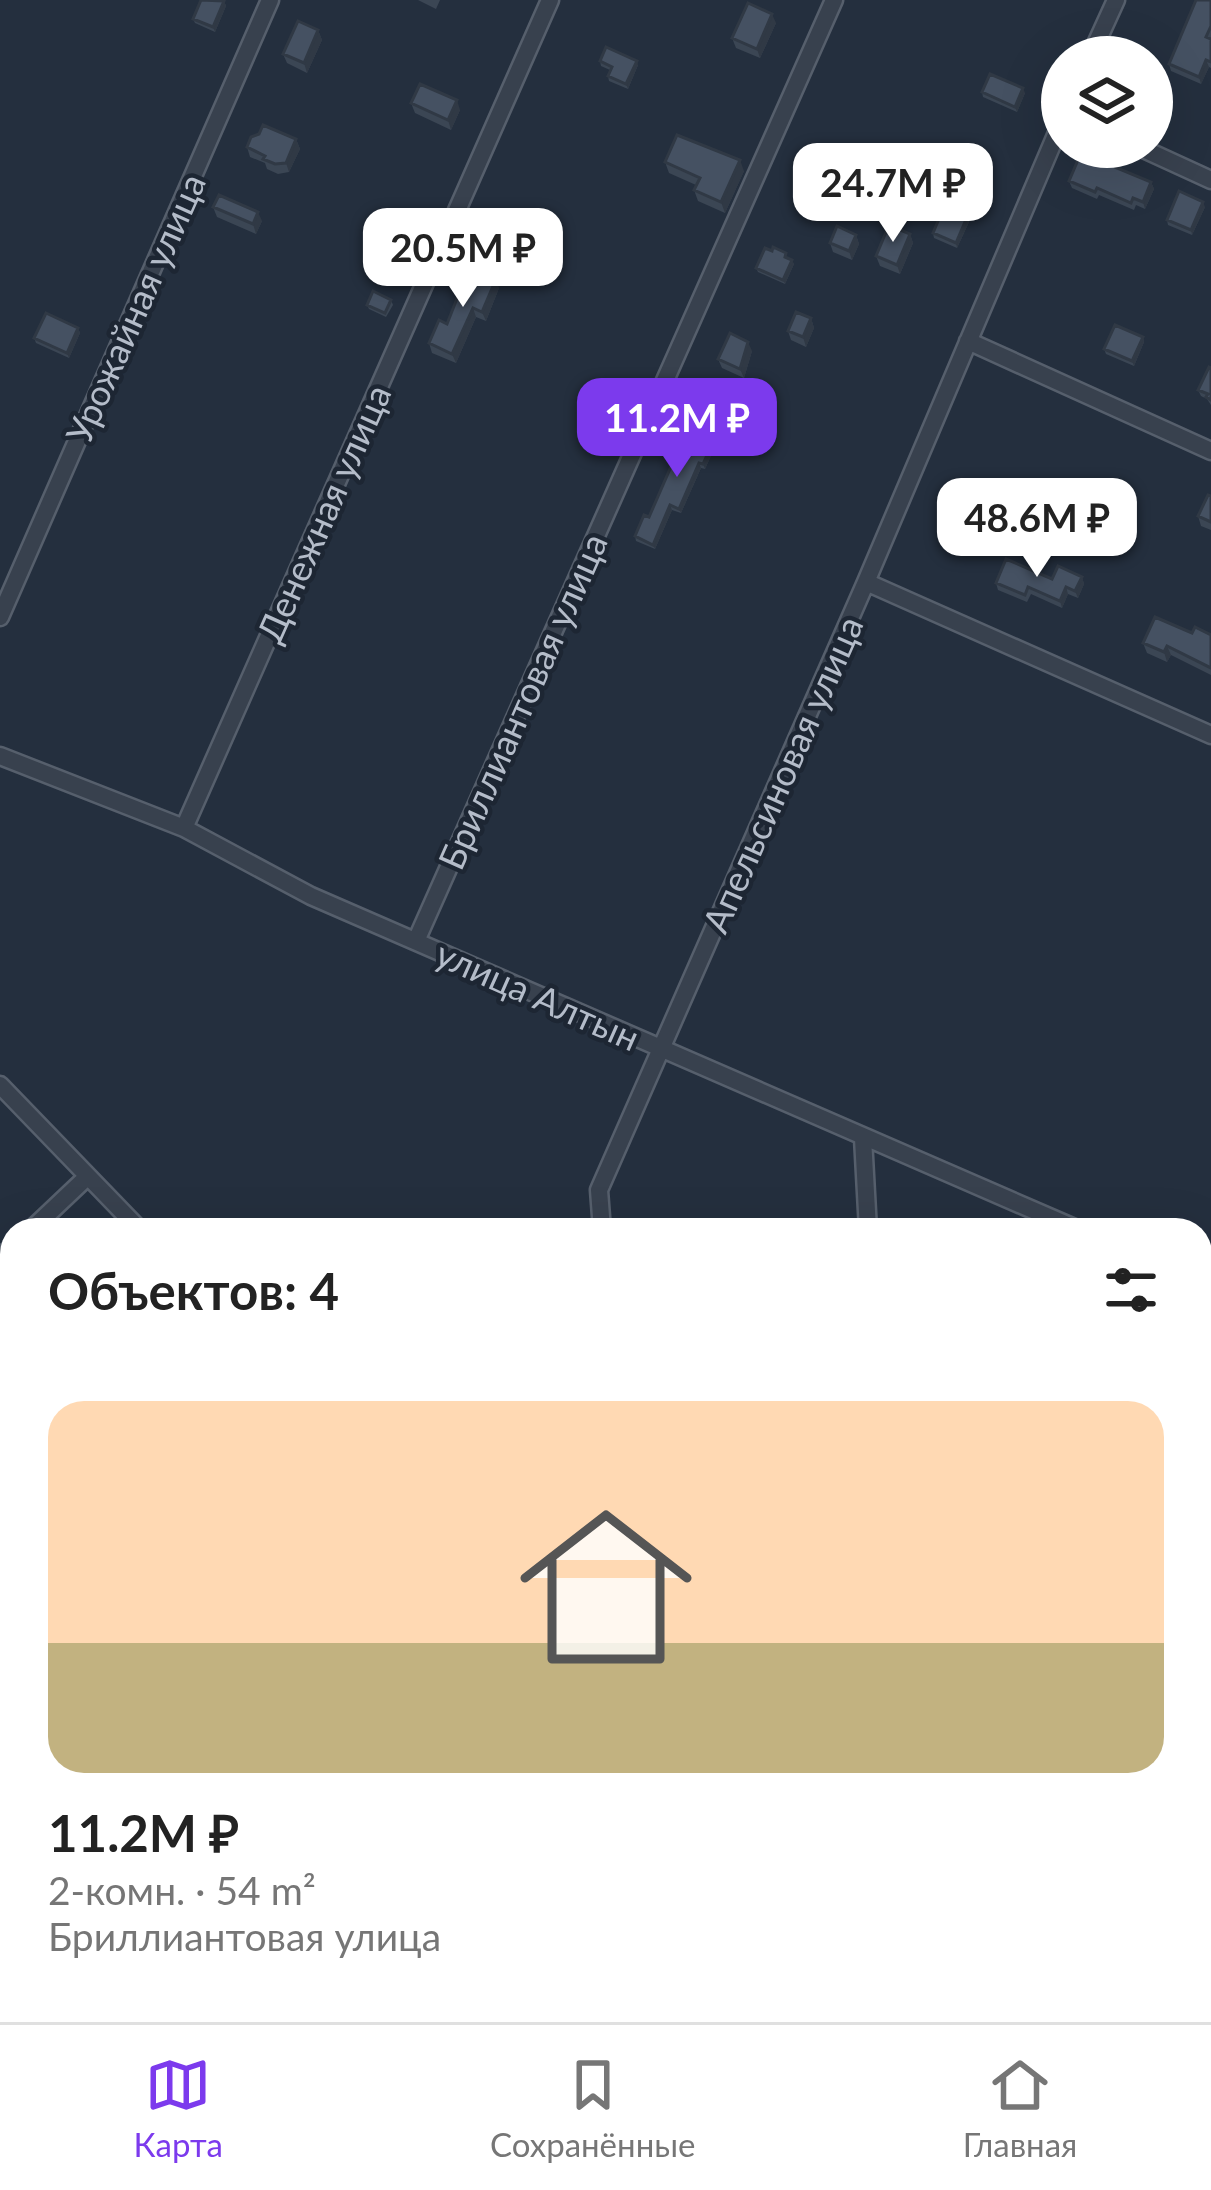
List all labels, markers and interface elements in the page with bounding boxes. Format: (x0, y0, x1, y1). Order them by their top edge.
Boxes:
map controls (1041, 36, 1173, 168)
button: layers (1041, 36, 1173, 168)
pin: 24.7M ₽ (782, 143, 1004, 245)
text: 24.7M ₽ (820, 159, 966, 205)
street label: Урожайная улица (56, 166, 214, 450)
pin: 20.5M ₽ (352, 208, 574, 310)
text: 20.5M ₽ (390, 224, 536, 270)
street label: Денежная улица (247, 377, 399, 649)
pin: 11.2M ₽ (566, 378, 788, 480)
text: 11.2M ₽ (604, 394, 750, 440)
pin: 48.6M ₽ (926, 478, 1148, 580)
text: 48.6M ₽ (964, 494, 1110, 540)
street label: Бриллиантовая улица (428, 526, 616, 876)
street label: Апельсиновая улица (692, 609, 872, 939)
street label: улица Алтын (430, 931, 646, 1059)
icon: filters (1098, 1257, 1164, 1323)
text: Объектов: 4 (48, 1260, 339, 1321)
icon: home (498, 1479, 714, 1695)
text: 11.2M ₽ (48, 1802, 239, 1863)
text: 2-комн. · 54 m² (48, 1867, 316, 1913)
text: Бриллиантовая улица (48, 1913, 441, 1959)
tab: Карта (134, 2052, 223, 2164)
tab: Сохранённые (490, 2052, 695, 2164)
tab: Главная (963, 2052, 1077, 2164)

